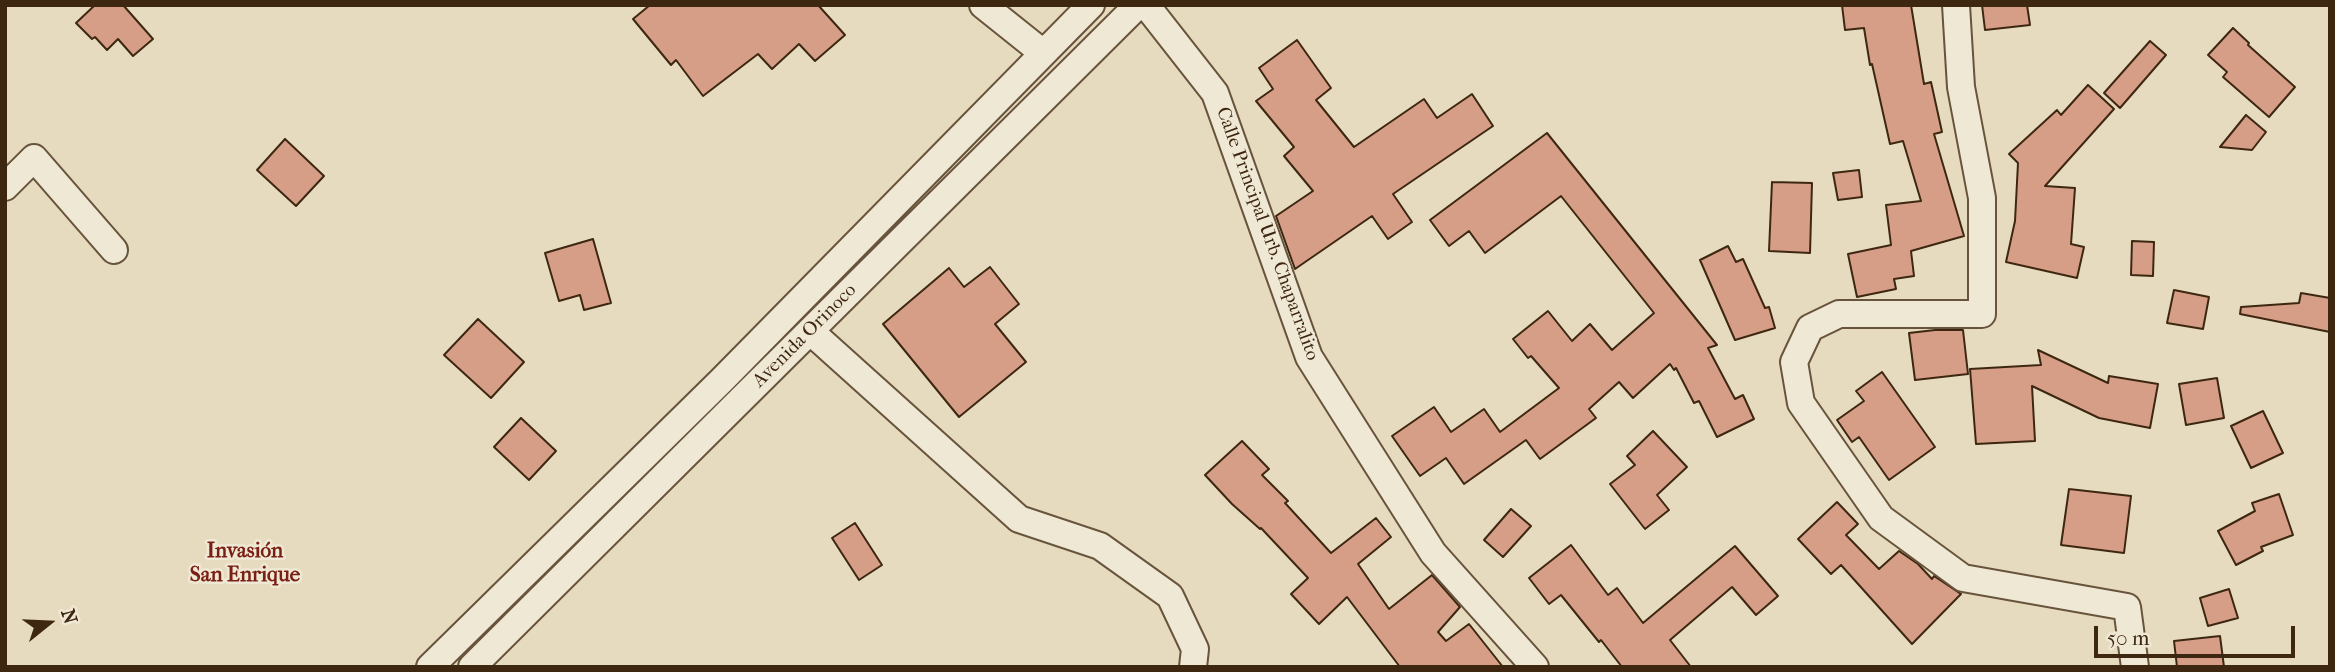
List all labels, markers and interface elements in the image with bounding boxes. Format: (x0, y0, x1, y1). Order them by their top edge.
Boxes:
street label: Calle Principal Urb. Chaparralito (1210, 104, 1324, 364)
street label: Avenida Orinoco (748, 279, 862, 393)
district label: Invasión San Enrique (190, 539, 300, 589)
north arrow (14, 588, 84, 658)
text: N (56, 606, 82, 627)
scale bar (2097, 612, 2298, 656)
text: 50 m (2107, 626, 2150, 650)

